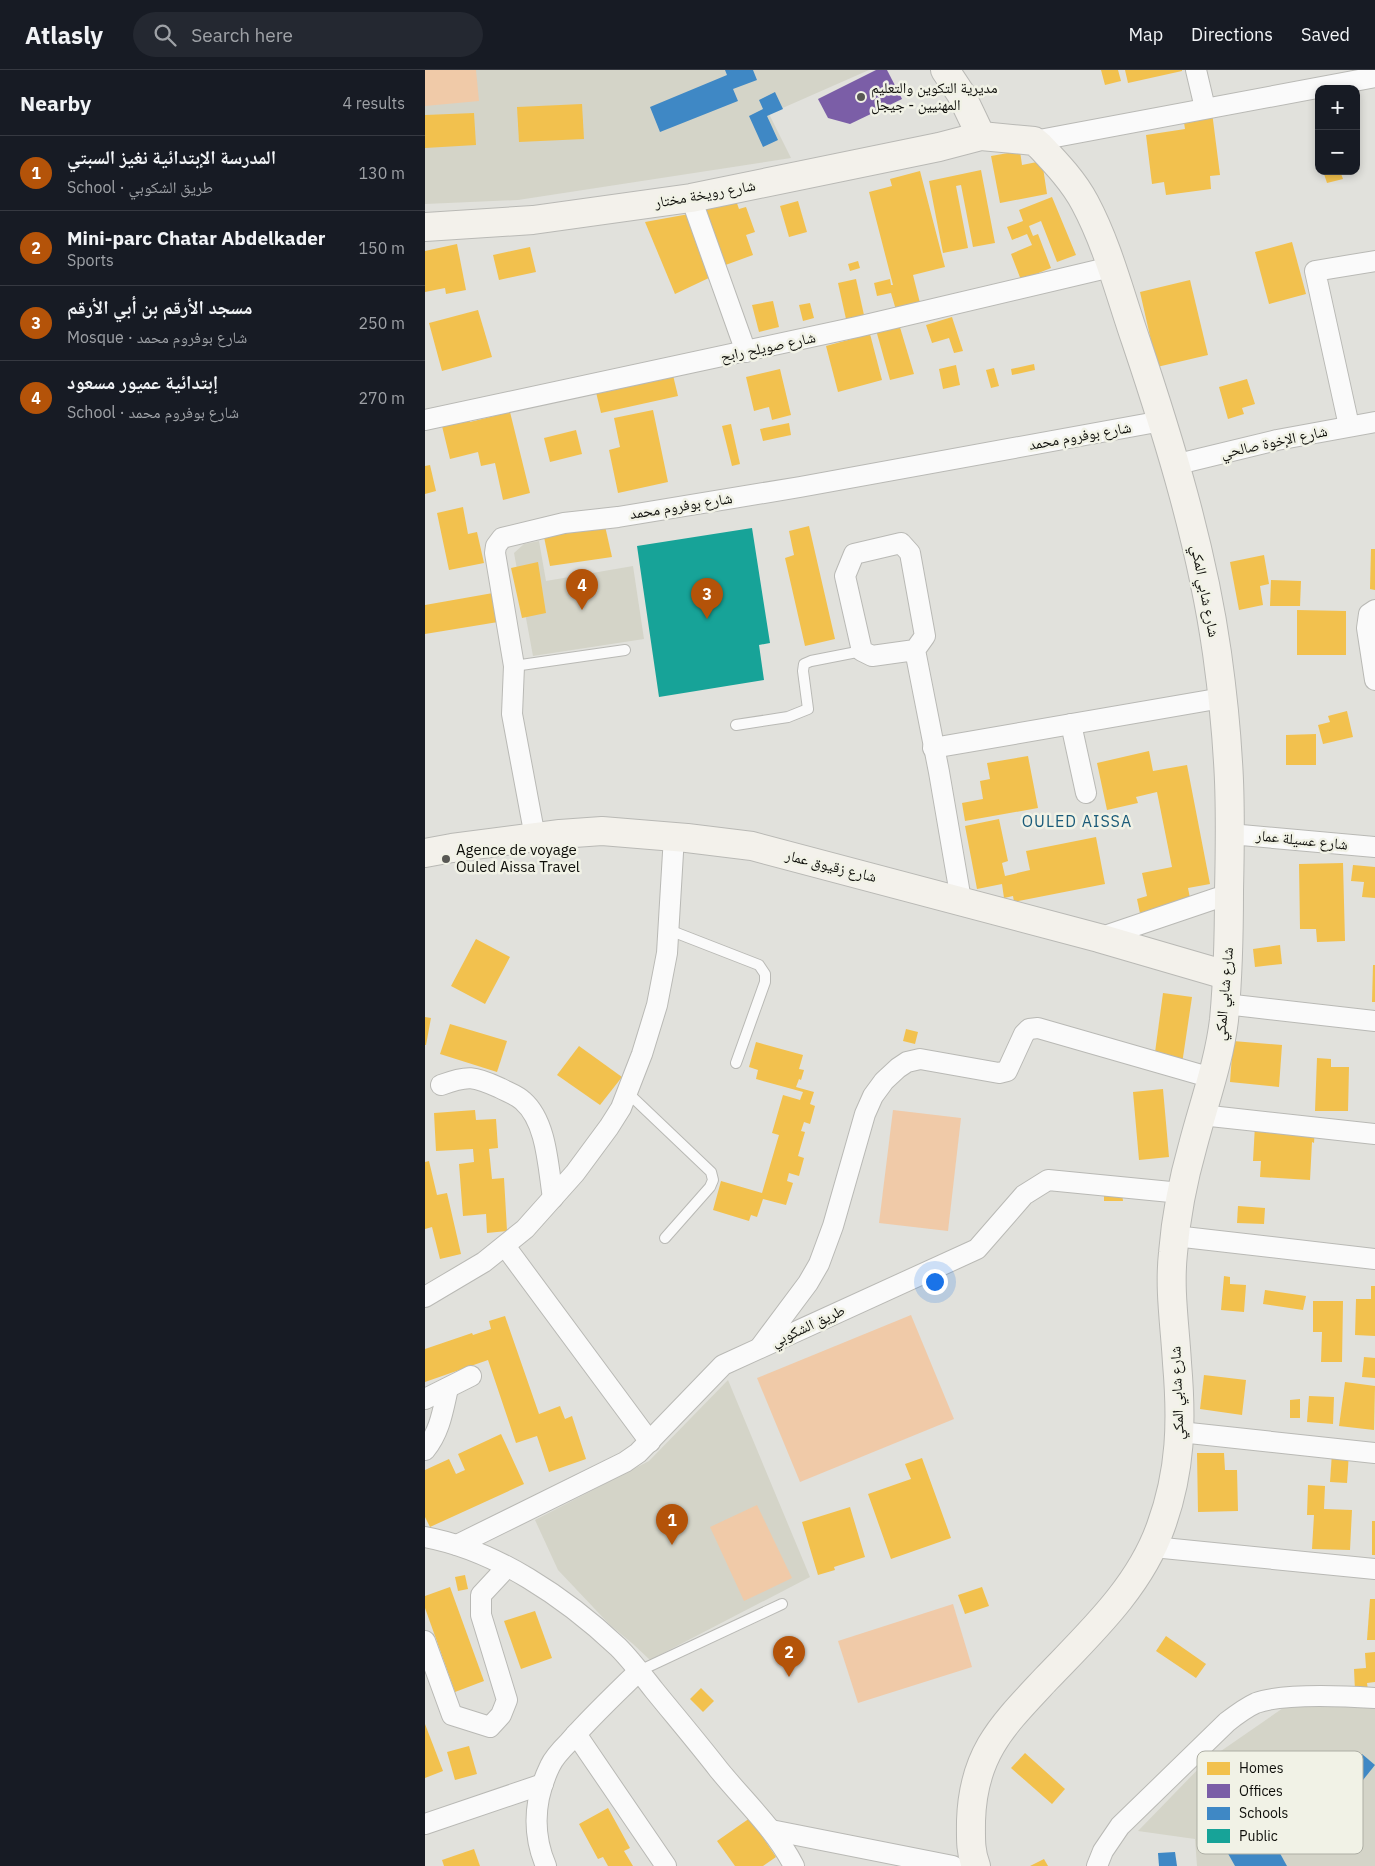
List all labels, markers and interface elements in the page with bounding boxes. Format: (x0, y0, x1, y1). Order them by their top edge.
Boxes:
search box (133, 12, 483, 57)
text: Atlasly (25, 19, 103, 51)
icon: search (151, 21, 179, 49)
text: Search here (191, 23, 293, 47)
text: Map (1128, 23, 1163, 46)
text: Directions (1191, 23, 1273, 46)
text: Saved (1301, 23, 1350, 46)
place label: مديرية التكوين والتعليم المهنيين - جيجل (871, 78, 998, 115)
map controls (1315, 85, 1360, 175)
button: + (1315, 85, 1360, 130)
text: Nearby (20, 89, 91, 117)
marker: مديرية التكوين والتعليم المهنيين - جيجل (855, 91, 867, 103)
text: 4 results (342, 93, 405, 113)
button: − (1315, 130, 1360, 175)
text: المدرسة الإبتدائية نغيز السبتي (67, 145, 276, 169)
text: 1 (31, 163, 41, 183)
text: 130 m (358, 163, 405, 183)
street label: شارع رويخة مختار (652, 175, 757, 213)
text: School · طريق الشكوبي (67, 177, 213, 197)
text: Mini-parc Chatar Abdelkader (67, 226, 326, 250)
text: 2 (31, 238, 41, 258)
text: 150 m (358, 238, 405, 258)
text: Sports (67, 250, 114, 270)
text: مسجد الأرقم بن أبي الأرقم (67, 295, 252, 319)
text: 3 (31, 313, 41, 333)
text: 250 m (358, 313, 405, 333)
text: Mosque · شارع بوفروم محمد (67, 327, 247, 347)
street label: شارع صويلح رابح (719, 327, 817, 367)
text: إبتدائية عميور مسعود (67, 370, 218, 394)
text: 4 (31, 388, 41, 408)
text: 270 m (358, 388, 405, 408)
text: School · شارع بوفروم محمد (67, 402, 239, 422)
street label: شارع بوفروم محمد (1027, 417, 1133, 455)
street label: شارع الإخوة صالحي (1219, 421, 1330, 465)
street label: شارع بوفروم محمد (628, 488, 734, 524)
street label: شارع شابي المكي (1184, 543, 1224, 639)
pin: 4 (566, 569, 598, 610)
pin: 3 (691, 578, 723, 619)
district label: OULED AISSA (1022, 811, 1132, 831)
street label: شارع عسيلة عمار (1254, 825, 1349, 855)
place label: Agence de voyage Ouled Aissa Travel (456, 840, 580, 876)
street label: شارع زقيوق عمار (782, 845, 879, 887)
marker: Agence de voyage Ouled Aissa Travel (440, 853, 452, 865)
street label: شارع شابي المكي (1210, 946, 1240, 1042)
your location (922, 1269, 948, 1295)
street label: طريق الشكوبي (768, 1300, 849, 1353)
street label: شارع شابي المكي (1165, 1346, 1190, 1440)
pin: 1 (656, 1504, 688, 1545)
pin: 2 (773, 1636, 805, 1677)
legend (1197, 1751, 1363, 1854)
text: Homes (1239, 1759, 1284, 1777)
text: Offices (1239, 1782, 1283, 1800)
text: Schools (1239, 1804, 1289, 1822)
text: Public (1239, 1827, 1278, 1845)

